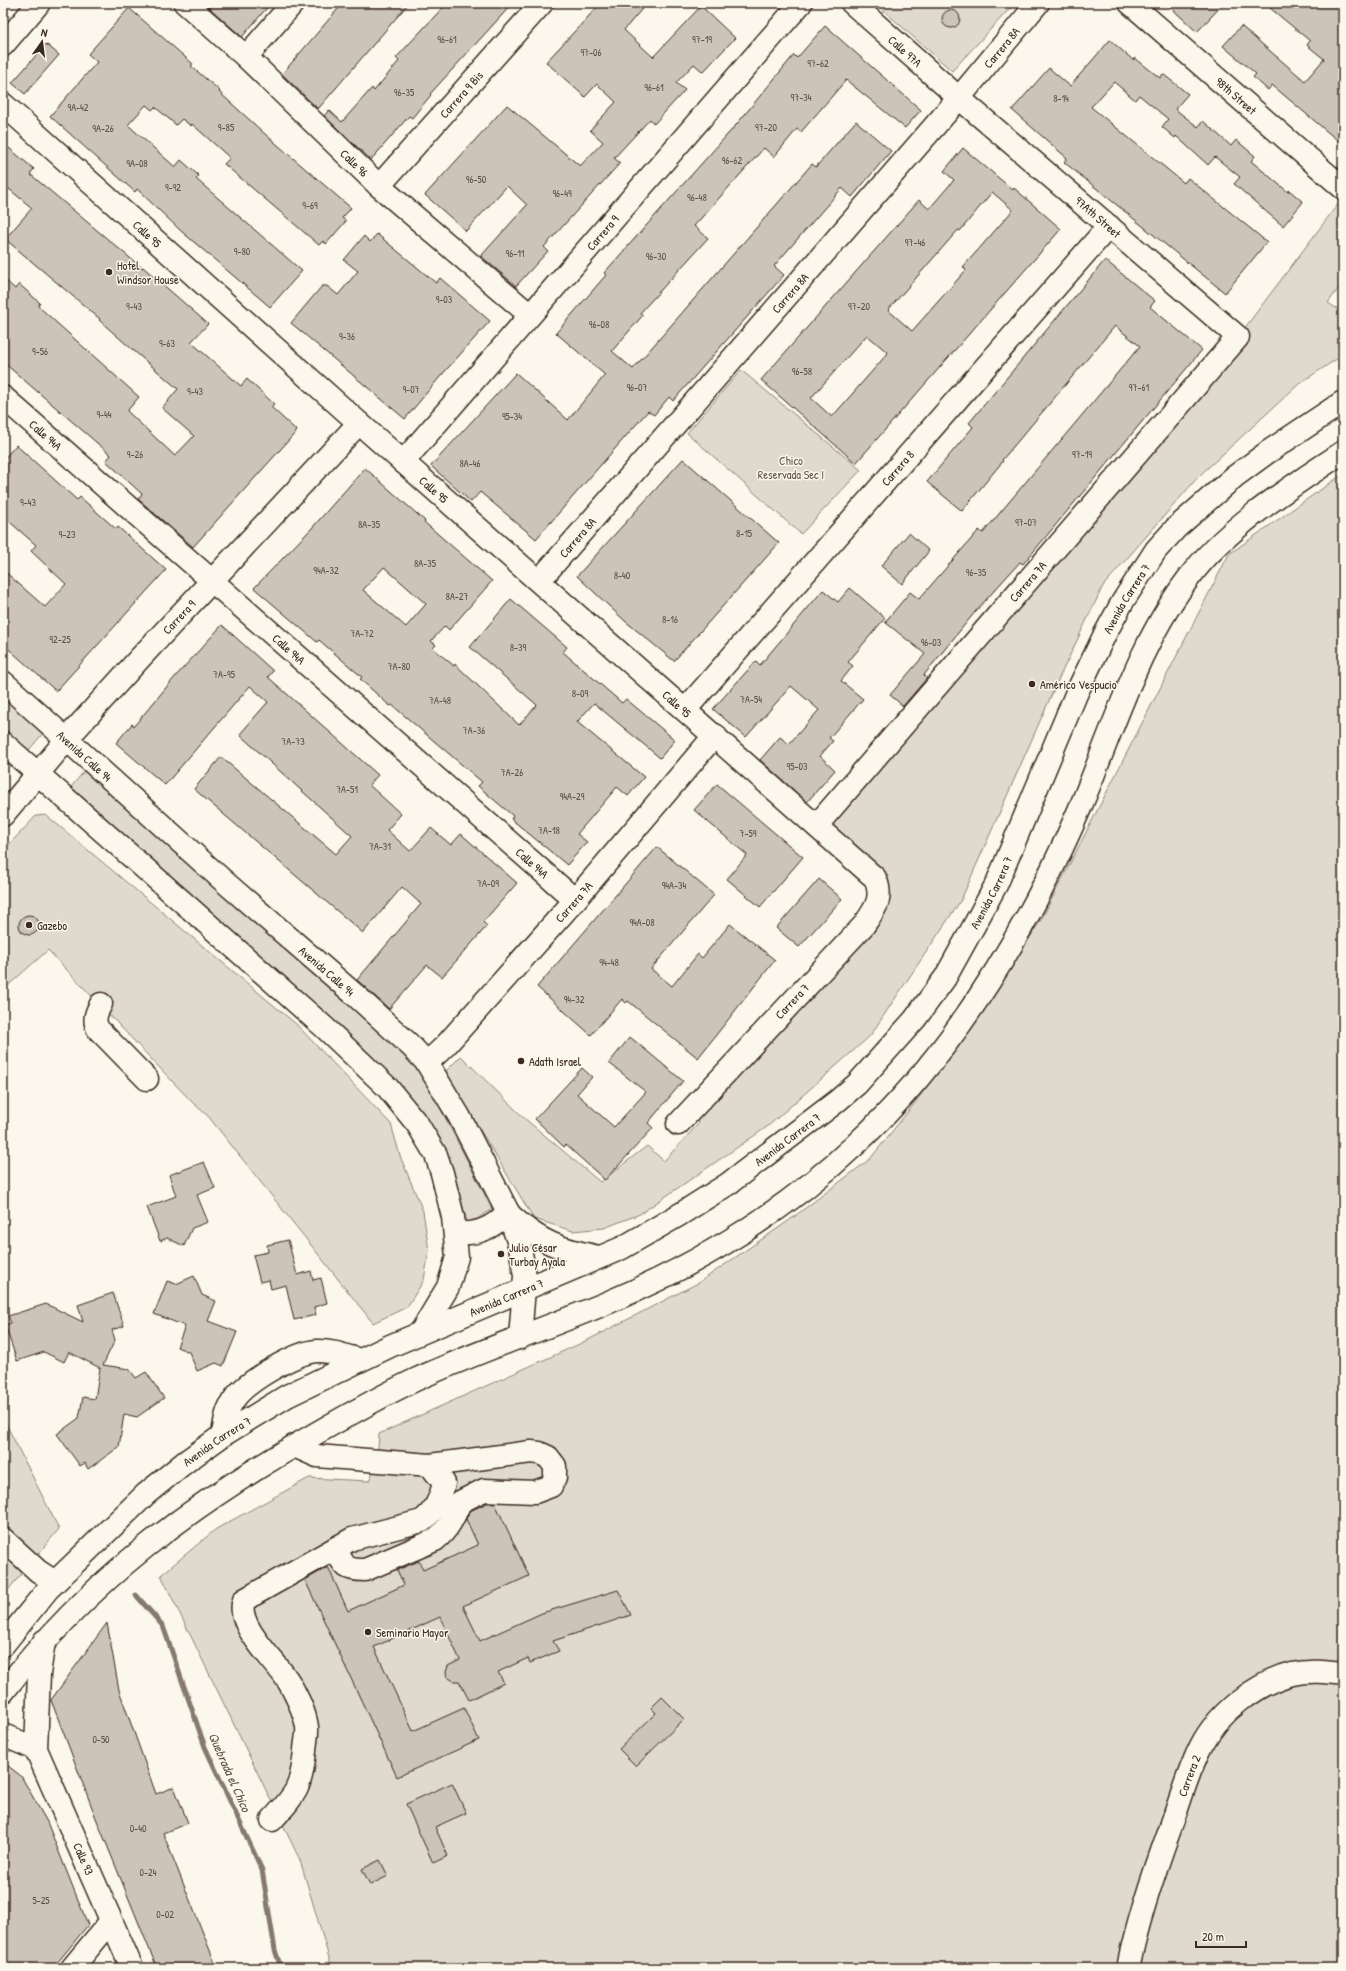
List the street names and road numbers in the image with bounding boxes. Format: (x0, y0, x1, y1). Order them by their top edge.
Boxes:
street label: Carrera 8A (979, 23, 1023, 71)
street label: Calle 97A (884, 31, 926, 71)
street label: Carrera 9 Bis (435, 67, 487, 121)
street label: 98th Street (1212, 73, 1261, 119)
street label: Calle 96 (337, 145, 373, 180)
street label: 97Ath Street (1071, 192, 1125, 242)
street label: Carrera 9 (582, 210, 623, 254)
street label: Calle 95 (129, 216, 166, 251)
street label: Carrera 8A (767, 269, 812, 317)
street label: Calle 94A (26, 415, 66, 454)
street label: Carrera 8 (877, 446, 918, 489)
street label: Calle 95 (416, 472, 452, 507)
street label: Carrera 8A (555, 513, 599, 561)
street label: Carrera 7A (1005, 557, 1050, 605)
street label: Avenida Carrera 7 (1098, 560, 1154, 636)
street label: Carrera 9 (158, 595, 199, 638)
street label: Calle 94A (269, 629, 309, 668)
street label: Calle 95 (659, 686, 695, 721)
street label: Avenida Calle 94 (53, 726, 116, 785)
street label: Calle 94A (512, 843, 553, 882)
street label: Avenida Carrera 7 (966, 853, 1016, 932)
street label: Carrera 7A (551, 877, 596, 926)
street label: Avenida Calle 94 (296, 942, 359, 1000)
street label: Carrera 7 (771, 979, 813, 1023)
street label: Avenida Carrera 7 (751, 1108, 824, 1170)
street label: Avenida Carrera 7 (466, 1274, 546, 1320)
street label: Avenida Carrera 7 (179, 1411, 254, 1470)
street label: Carrera 2 (1173, 1751, 1204, 1799)
street label: Calle 93 (69, 1840, 99, 1877)

